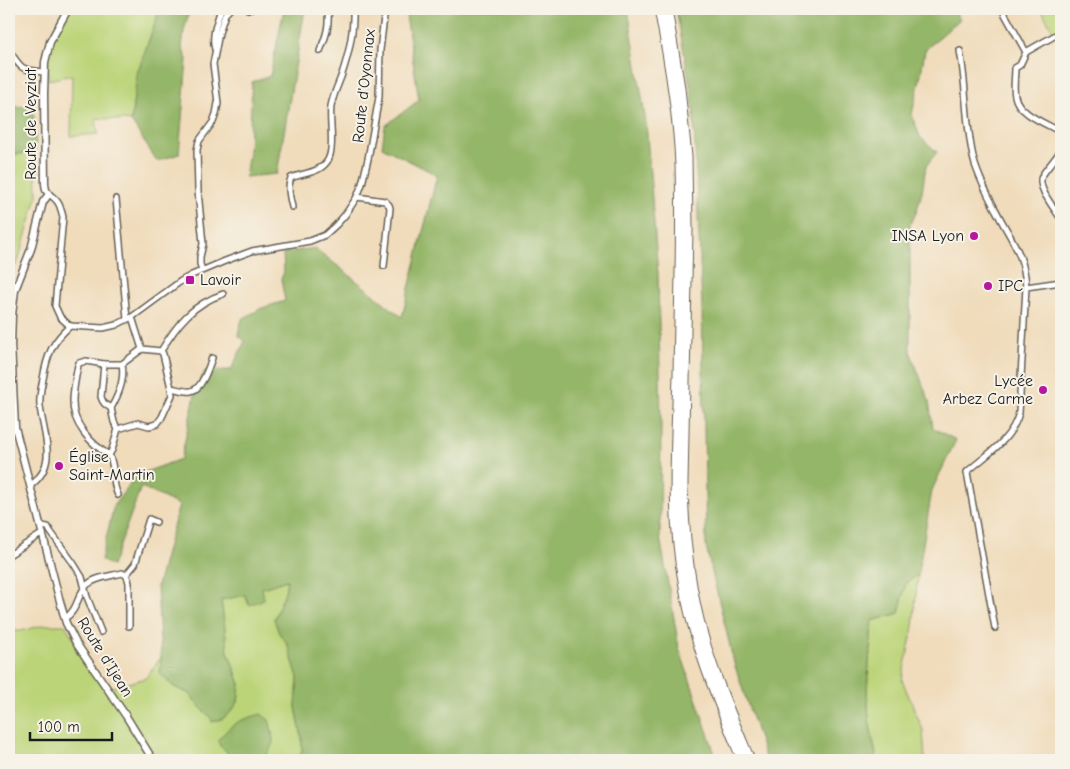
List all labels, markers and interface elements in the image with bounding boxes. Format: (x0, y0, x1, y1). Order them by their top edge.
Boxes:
street label: Route d'Oyonnax (349, 28, 379, 144)
street label: Route de Veyziat (22, 68, 40, 180)
place label: INSA Lyon (892, 227, 964, 245)
marker: INSA Lyon (968, 230, 980, 242)
place label: Lavoir (200, 271, 241, 289)
marker: Lavoir (184, 274, 196, 286)
place label: IPC (998, 277, 1023, 295)
marker: IPC (982, 280, 994, 292)
place label: Lycée Arbez Carme (943, 372, 1033, 408)
marker: Lycée Arbez Carme (1037, 384, 1049, 396)
place label: Église Saint-Martin (69, 447, 155, 484)
marker: Église Saint-Martin (53, 460, 65, 472)
street label: Route d'Ijean (73, 614, 137, 700)
scale bar (30, 709, 112, 741)
text: 100 m (38, 718, 80, 736)

